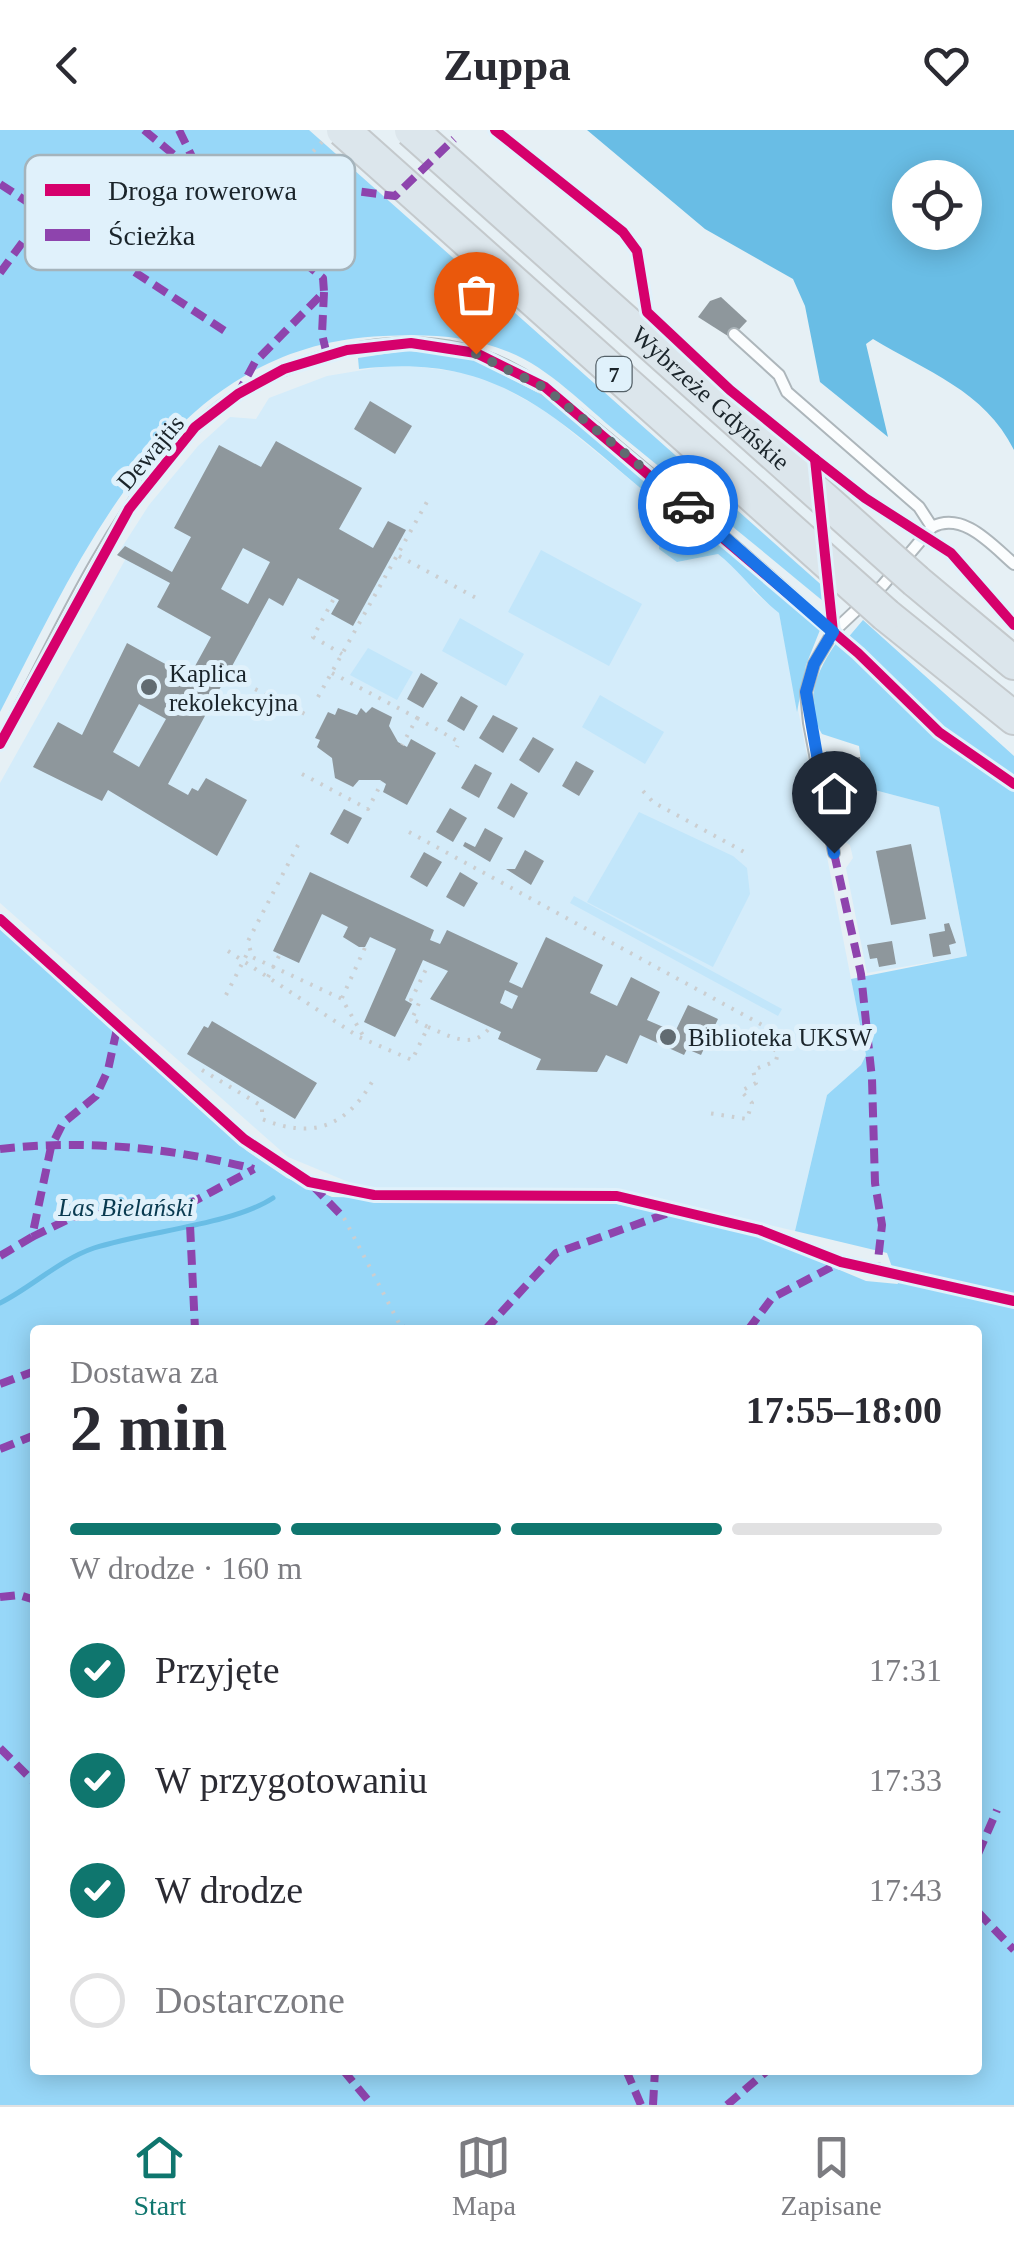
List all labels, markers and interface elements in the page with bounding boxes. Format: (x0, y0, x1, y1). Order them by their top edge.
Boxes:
icon: back (40, 38, 95, 93)
icon: heart (919, 38, 974, 93)
text: Zuppa (443, 40, 571, 90)
legend (25, 155, 355, 270)
map controls (892, 160, 982, 250)
button: locate (892, 160, 982, 250)
text: Droga rowerowa (108, 175, 297, 206)
text: Ścieżka (108, 220, 196, 251)
pin (434, 252, 519, 355)
icon: bag (449, 267, 504, 322)
street label: Wybrzeże Gdyńskie (626, 321, 795, 475)
road number: 7 (596, 357, 632, 391)
street label: Dewajtis (111, 410, 189, 495)
courier (638, 455, 738, 555)
icon: car (661, 478, 716, 533)
place label: Kaplica rekolekcyjna (169, 660, 298, 716)
marker: Kaplica rekolekcyjna (138, 676, 160, 698)
pin (792, 751, 877, 854)
icon: home (807, 766, 862, 821)
place label: Biblioteka UKSW (688, 1024, 872, 1051)
marker: Biblioteka UKSW (657, 1026, 679, 1048)
park label: Las Bielański (57, 1194, 194, 1221)
text: Dostawa za (70, 1354, 218, 1390)
text: 17:55–18:00 (746, 1389, 942, 1431)
text: 2 min (70, 1392, 227, 1464)
text: W drodze · 160 m (70, 1550, 302, 1586)
icon: check (70, 1643, 125, 1698)
text: Przyjęte (155, 1649, 280, 1691)
text: 17:31 (869, 1652, 942, 1688)
icon: check (70, 1753, 125, 1808)
text: W przygotowaniu (155, 1759, 428, 1801)
text: 17:33 (869, 1762, 942, 1798)
icon: check (70, 1863, 125, 1918)
text: W drodze (155, 1869, 303, 1911)
text: 17:43 (869, 1872, 942, 1908)
text: Dostarczone (155, 1979, 345, 2021)
tab: Start (132, 2130, 187, 2222)
tab: Mapa (452, 2130, 516, 2222)
tab: Zapisane (781, 2130, 882, 2222)

